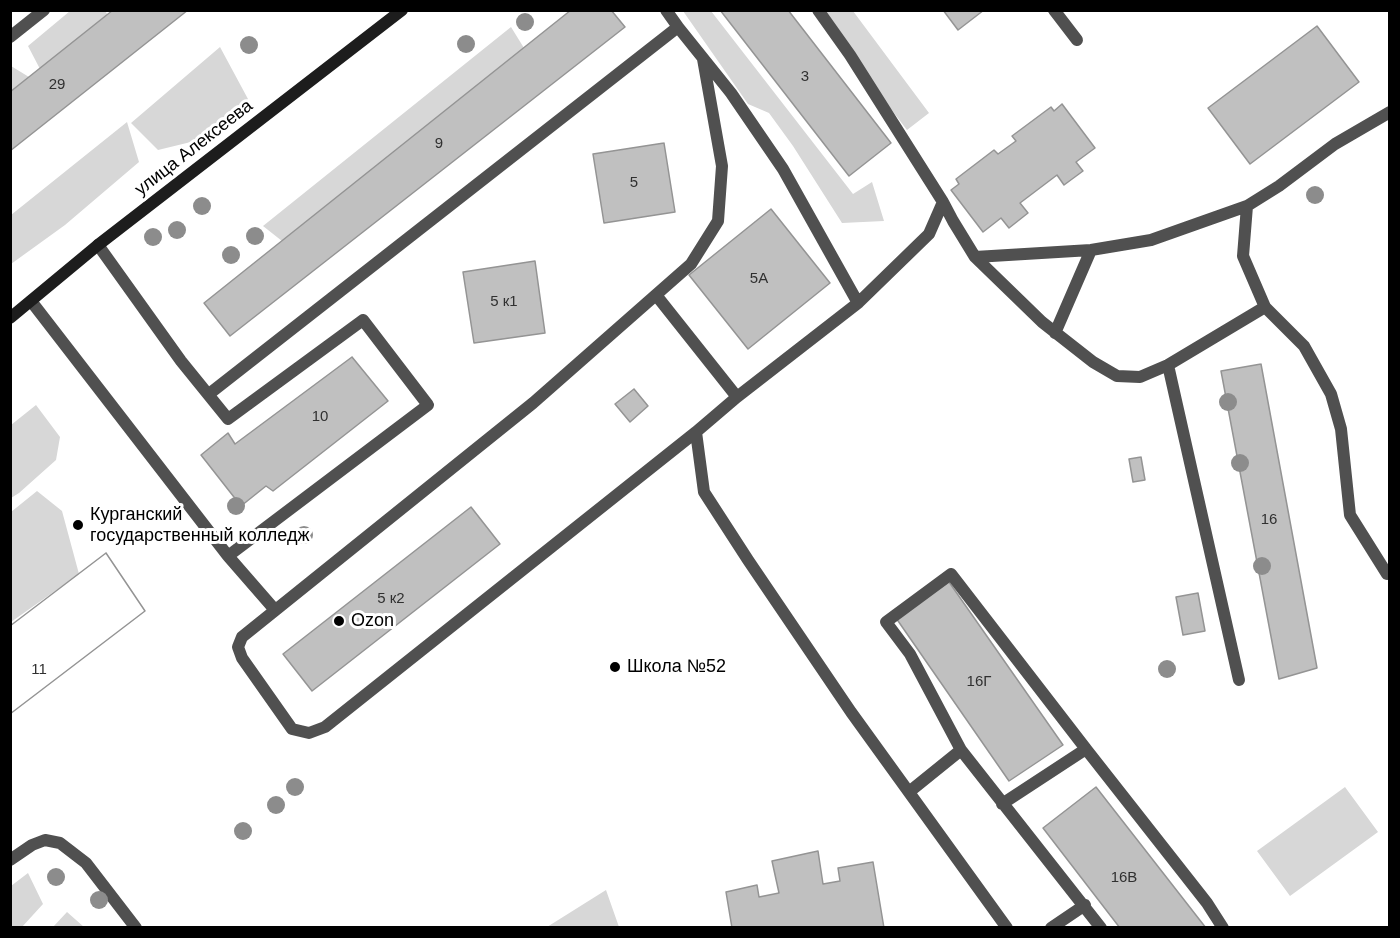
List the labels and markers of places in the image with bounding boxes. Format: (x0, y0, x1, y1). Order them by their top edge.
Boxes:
place label: Курганский государственный колледж (90, 504, 309, 546)
marker: Курганский государственный колледж (71, 518, 85, 532)
place label: Ozon (351, 610, 394, 632)
marker: Ozon (332, 614, 346, 628)
place label: Школа №52 (627, 656, 726, 678)
marker: Школа №52 (608, 660, 622, 674)

